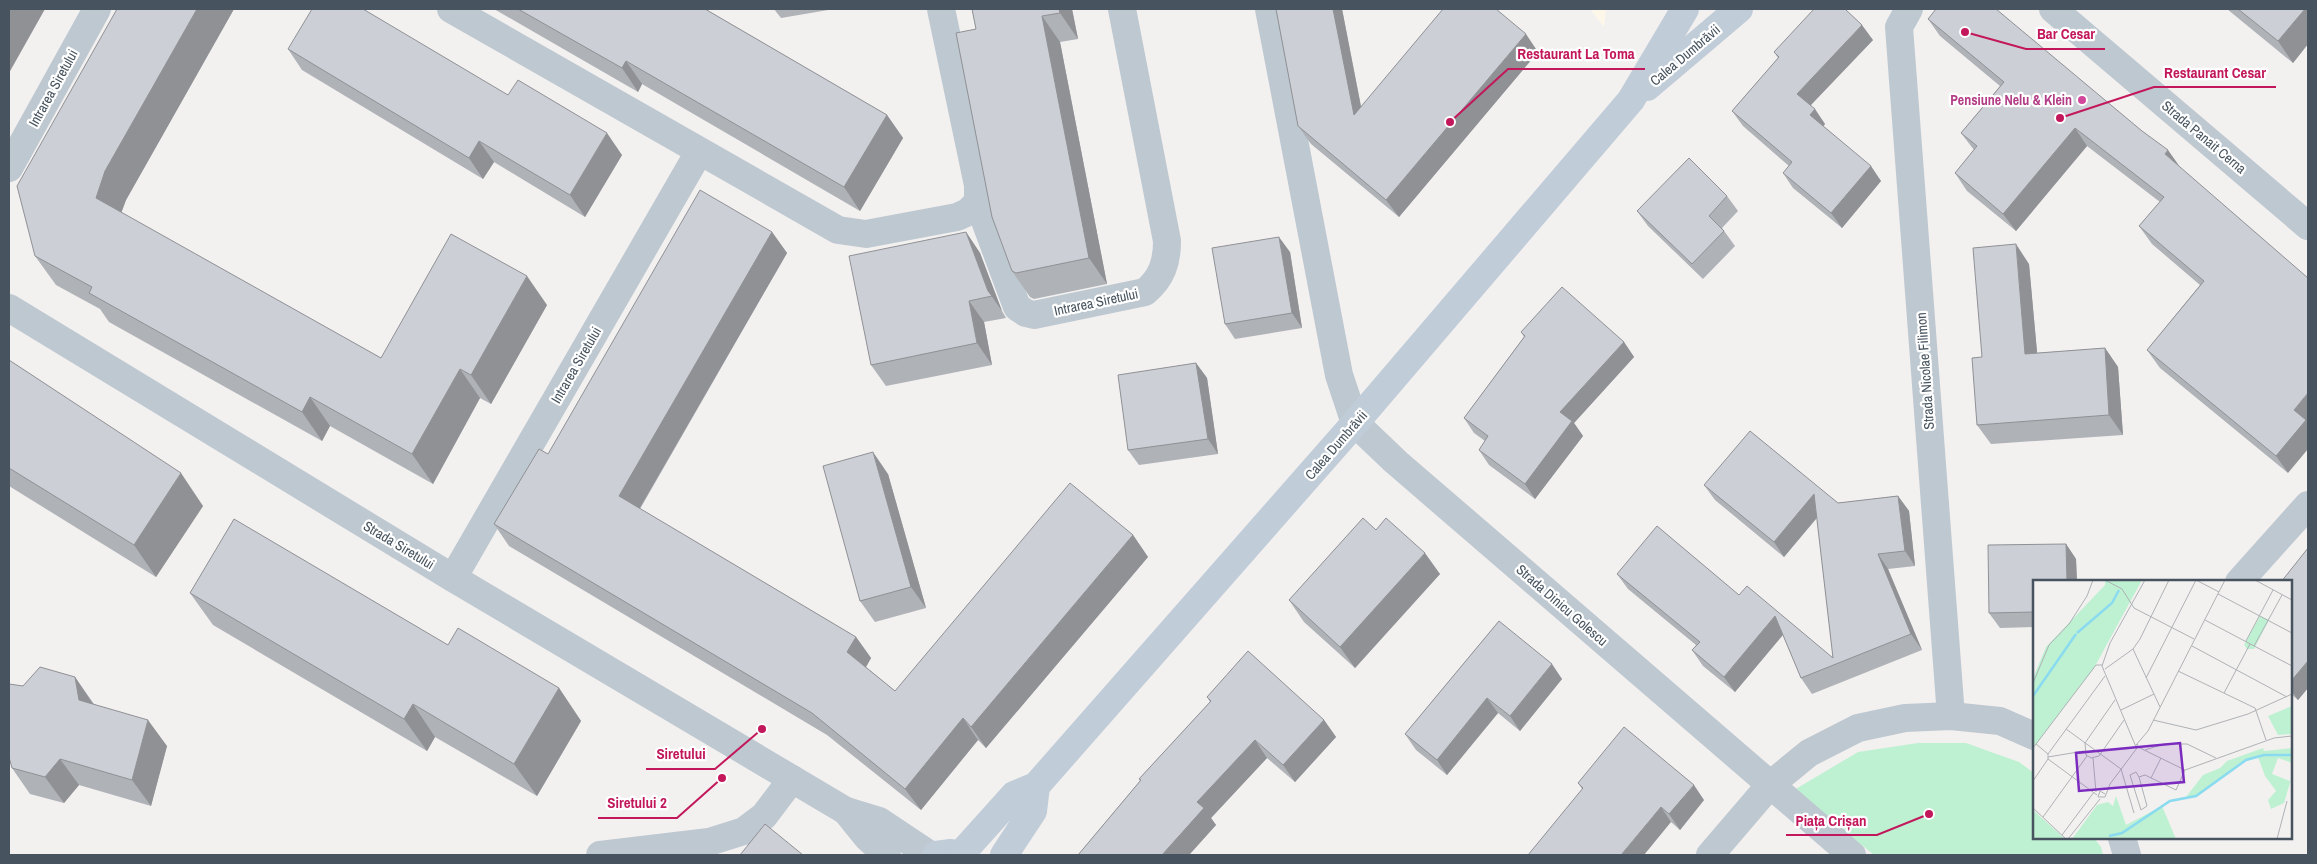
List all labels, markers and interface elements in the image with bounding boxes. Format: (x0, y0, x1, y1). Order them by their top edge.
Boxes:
callout: Bar Cesar (2026, 19, 2105, 49)
street label: Calea Dumbrăvii (1646, 20, 1724, 90)
text: Bar Cesar (2037, 23, 2095, 44)
callout: Restaurant La Toma (1508, 39, 1645, 69)
text: Restaurant La Toma (1517, 43, 1635, 64)
street label: Intrarea Siretului (24, 46, 82, 130)
callout: Restaurant Cesar (2154, 57, 2276, 87)
text: Restaurant Cesar (2164, 62, 2266, 83)
place label: Pensiune Nelu & Klein (1950, 91, 2072, 109)
marker: Pensiune Nelu & Klein (2076, 94, 2088, 106)
street label: Strada Panait Cerna (2158, 96, 2250, 178)
street label: Intrarea Siretului (1052, 284, 1140, 320)
street label: Strada Nicolae Filimon (1912, 312, 1938, 430)
street label: Intrarea Siretului (547, 323, 605, 407)
street label: Calea Dumbrăvii (1301, 407, 1371, 483)
street label: Strada Siretului (360, 517, 438, 573)
street label: Strada Dinicu Golescu (1513, 560, 1611, 650)
inset map (2033, 580, 2292, 839)
callout: Siretului (646, 739, 715, 769)
text: Siretului (656, 743, 706, 764)
callout: Siretului 2 (598, 788, 677, 818)
text: Siretului 2 (607, 792, 667, 813)
callout: Piața Crișan (1786, 805, 1877, 835)
text: Piața Crișan (1795, 810, 1867, 831)

